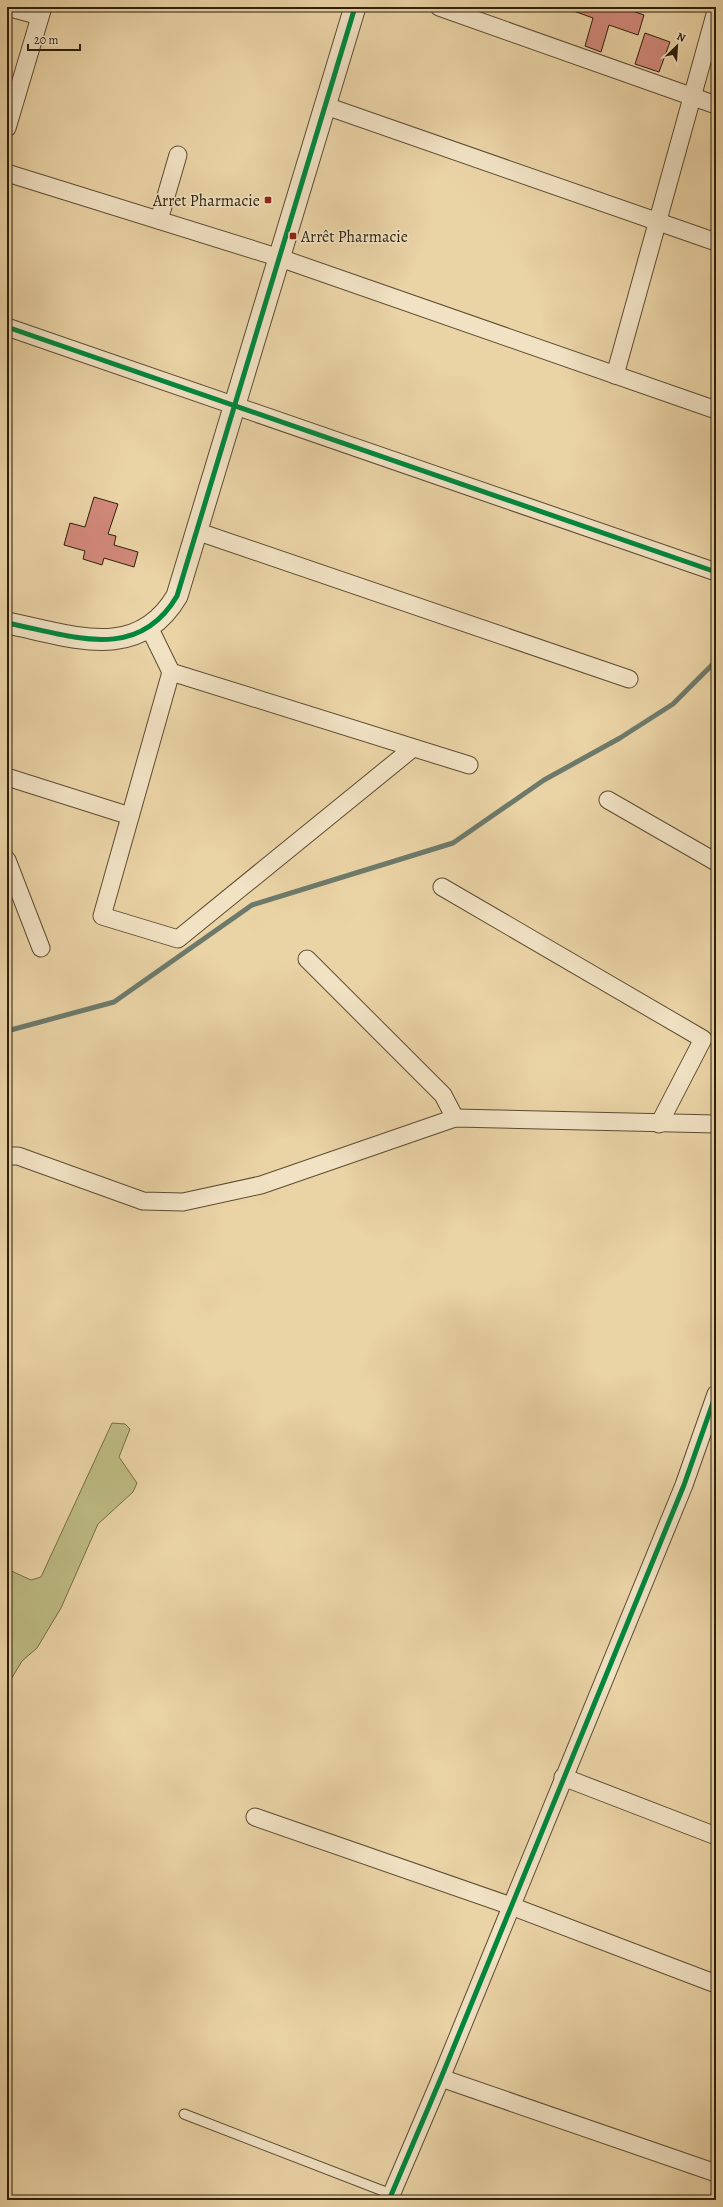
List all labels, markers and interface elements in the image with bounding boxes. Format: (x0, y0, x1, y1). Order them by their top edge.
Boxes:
scale bar (28, 26, 80, 52)
north arrow (657, 26, 697, 66)
text: N (674, 29, 688, 46)
text: 20 m (34, 32, 58, 48)
place label: Arret Pharmacie (152, 190, 260, 212)
marker: Arret Pharmacie (263, 195, 273, 205)
place label: Arrêt Pharmacie (300, 226, 408, 248)
marker: Arrêt Pharmacie (288, 231, 298, 241)

